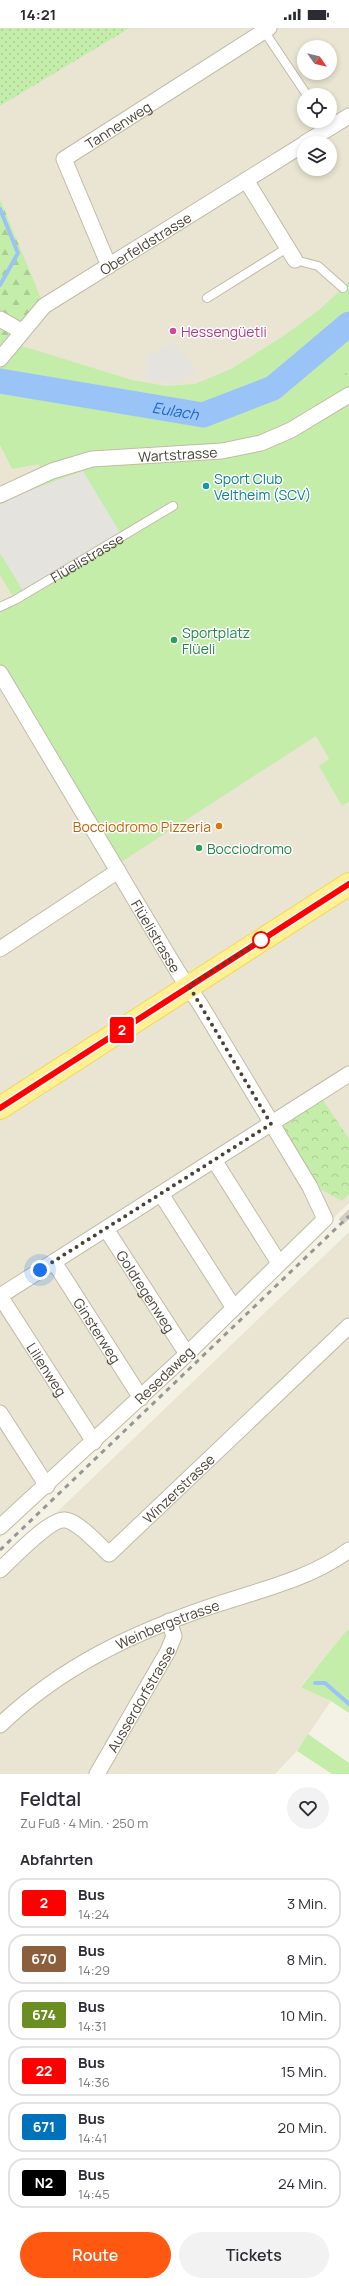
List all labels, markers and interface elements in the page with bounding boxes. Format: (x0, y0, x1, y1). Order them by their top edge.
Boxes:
text: 14:21 (20, 4, 56, 25)
north arrow (297, 40, 337, 80)
map controls (297, 40, 337, 176)
button: locate (297, 88, 337, 128)
street label: Tannenweg (81, 96, 155, 153)
button: layers (297, 136, 337, 176)
street label: Oberfeldstrasse (96, 207, 195, 279)
place label: Hessengüetli (181, 322, 267, 341)
marker: Hessengüetli (168, 326, 178, 336)
water label: Eulach (151, 396, 201, 425)
street label: Wartstrasse (138, 442, 218, 466)
place label: Sport Club Veltheim (SCV) (214, 469, 311, 504)
marker: Sport Club Veltheim (SCV) (201, 481, 211, 491)
street label: Flüelistrasse (47, 528, 127, 586)
place label: Sportplatz Flüeli (182, 623, 250, 658)
marker: Sportplatz Flüeli (169, 635, 179, 645)
place label: Bocciodromo Pizzeria (73, 817, 211, 836)
marker: Bocciodromo Pizzeria (214, 821, 224, 831)
place label: Bocciodromo (207, 839, 292, 858)
marker: Bocciodromo (194, 843, 204, 853)
street label: Flüelistrasse (127, 896, 186, 976)
unlabelled marker (252, 931, 270, 949)
line badge: 2 (109, 1017, 135, 1043)
text: 2 (118, 1020, 126, 1039)
street label: Goldregenweg (113, 1246, 180, 1336)
your location (30, 1260, 50, 1280)
street label: Ginsterweg (70, 1294, 126, 1367)
street label: Lilienweg (23, 1339, 71, 1400)
street label: Resedaweg (130, 1342, 198, 1408)
street label: Winzerstrasse (138, 1449, 218, 1527)
street label: Weinbergstrasse (112, 1595, 222, 1653)
street label: Ausserdorfstrasse (102, 1643, 179, 1755)
text: Feldtal (20, 1786, 81, 1812)
button: heart (287, 1787, 329, 1829)
text: Zu Fuß · 4 Min. · 250 m (20, 1814, 148, 1832)
text: Abfahrten (20, 1849, 93, 1870)
text: Bus (78, 1884, 105, 1905)
text: 2 (40, 1893, 48, 1912)
text: 3 Min. (287, 1893, 327, 1914)
text: 14:24 (78, 1905, 109, 1923)
text: Bus (78, 1940, 105, 1961)
text: 670 (31, 1949, 57, 1968)
text: 8 Min. (286, 1949, 327, 1970)
text: 14:29 (78, 1961, 110, 1979)
text: Bus (78, 1996, 105, 2017)
text: 674 (32, 2005, 56, 2024)
text: 10 Min. (280, 2005, 327, 2026)
text: 14:31 (78, 2017, 107, 2035)
text: Bus (78, 2052, 105, 2073)
text: 22 (36, 2061, 52, 2080)
text: 15 Min. (281, 2061, 327, 2082)
text: 14:36 (78, 2073, 110, 2091)
text: Bus (78, 2108, 105, 2129)
text: 671 (33, 2117, 55, 2136)
text: 20 Min. (277, 2117, 327, 2138)
text: 14:41 (78, 2129, 107, 2147)
text: Bus (78, 2164, 105, 2185)
text: N2 (35, 2173, 53, 2192)
text: 24 Min. (278, 2173, 327, 2194)
text: 14:45 (78, 2185, 110, 2203)
button: Route (20, 2232, 171, 2278)
button: Tickets (179, 2232, 329, 2278)

